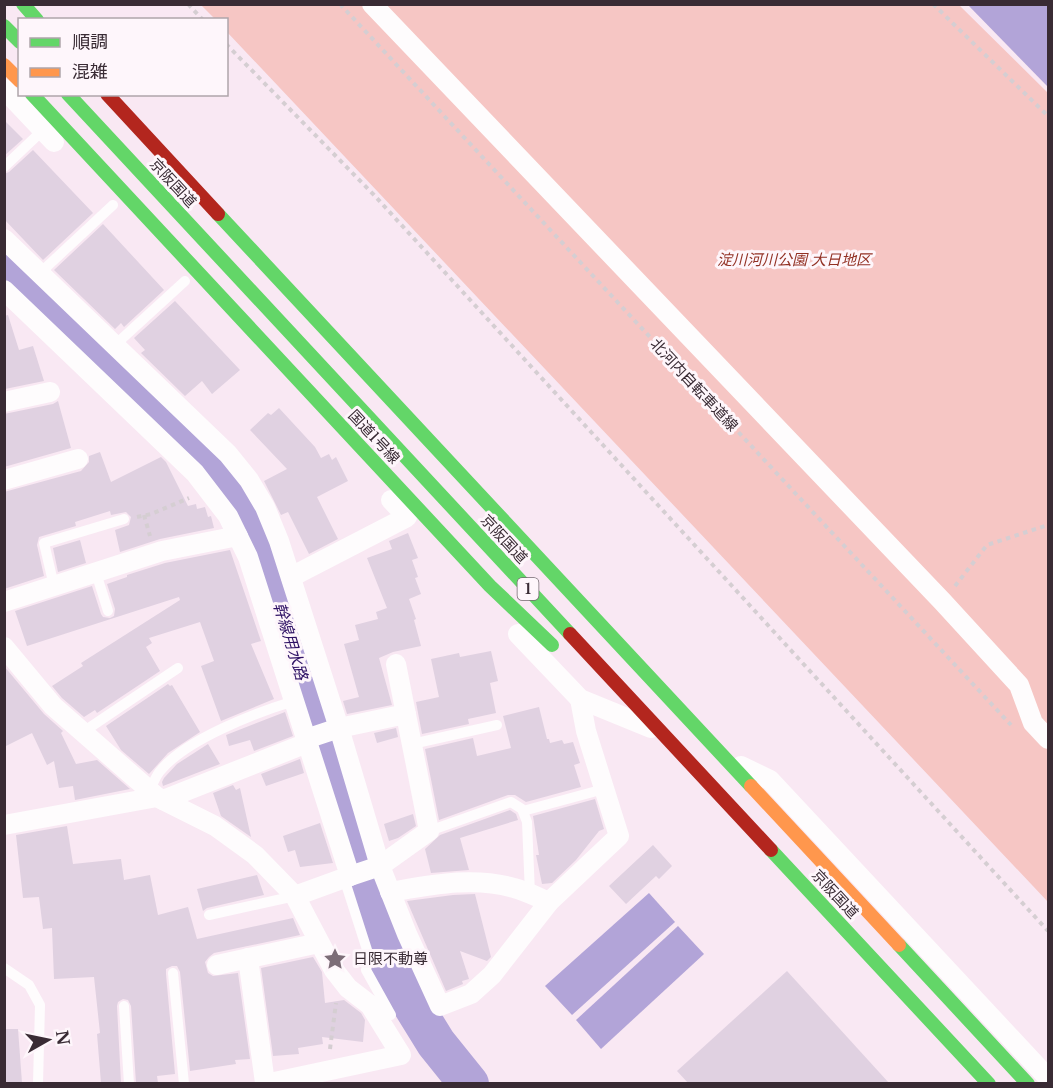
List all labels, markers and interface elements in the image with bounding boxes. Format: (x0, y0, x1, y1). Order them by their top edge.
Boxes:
legend (18, 18, 228, 96)
text: 順調 (72, 31, 108, 53)
text: 混雑 (72, 61, 108, 83)
street label: 京阪国道 (146, 154, 201, 211)
park label: 淀川河川公園 大日地区 (717, 250, 873, 269)
street label: 北河内自転車道線 (646, 334, 742, 435)
street label: 国道1号線 (345, 406, 404, 468)
street label: 京阪国道 (477, 510, 532, 567)
road number: 1 (518, 578, 538, 600)
water label: 幹線用水路 (270, 600, 313, 684)
street label: 京阪国道 (808, 865, 863, 922)
place icon: 日限不動尊 (322, 946, 348, 972)
place label: 日限不動尊 (353, 949, 428, 968)
north arrow (18, 1010, 78, 1070)
text: N (52, 1029, 74, 1047)

